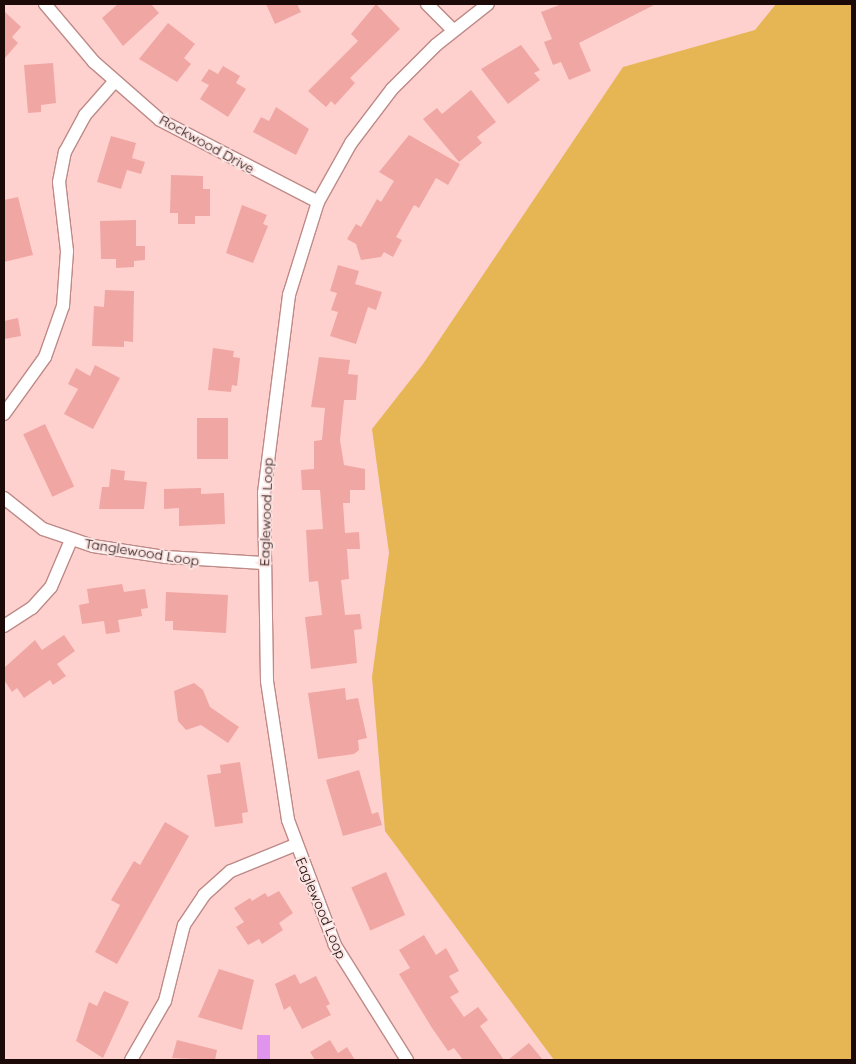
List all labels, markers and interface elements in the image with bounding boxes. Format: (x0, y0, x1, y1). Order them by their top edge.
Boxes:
street label: Rockwood Drive (157, 111, 257, 177)
street label: Eaglewood Loop (256, 457, 276, 567)
street label: Tanglewood Loop (83, 535, 201, 569)
street label: Eaglewood Loop (292, 855, 350, 961)

